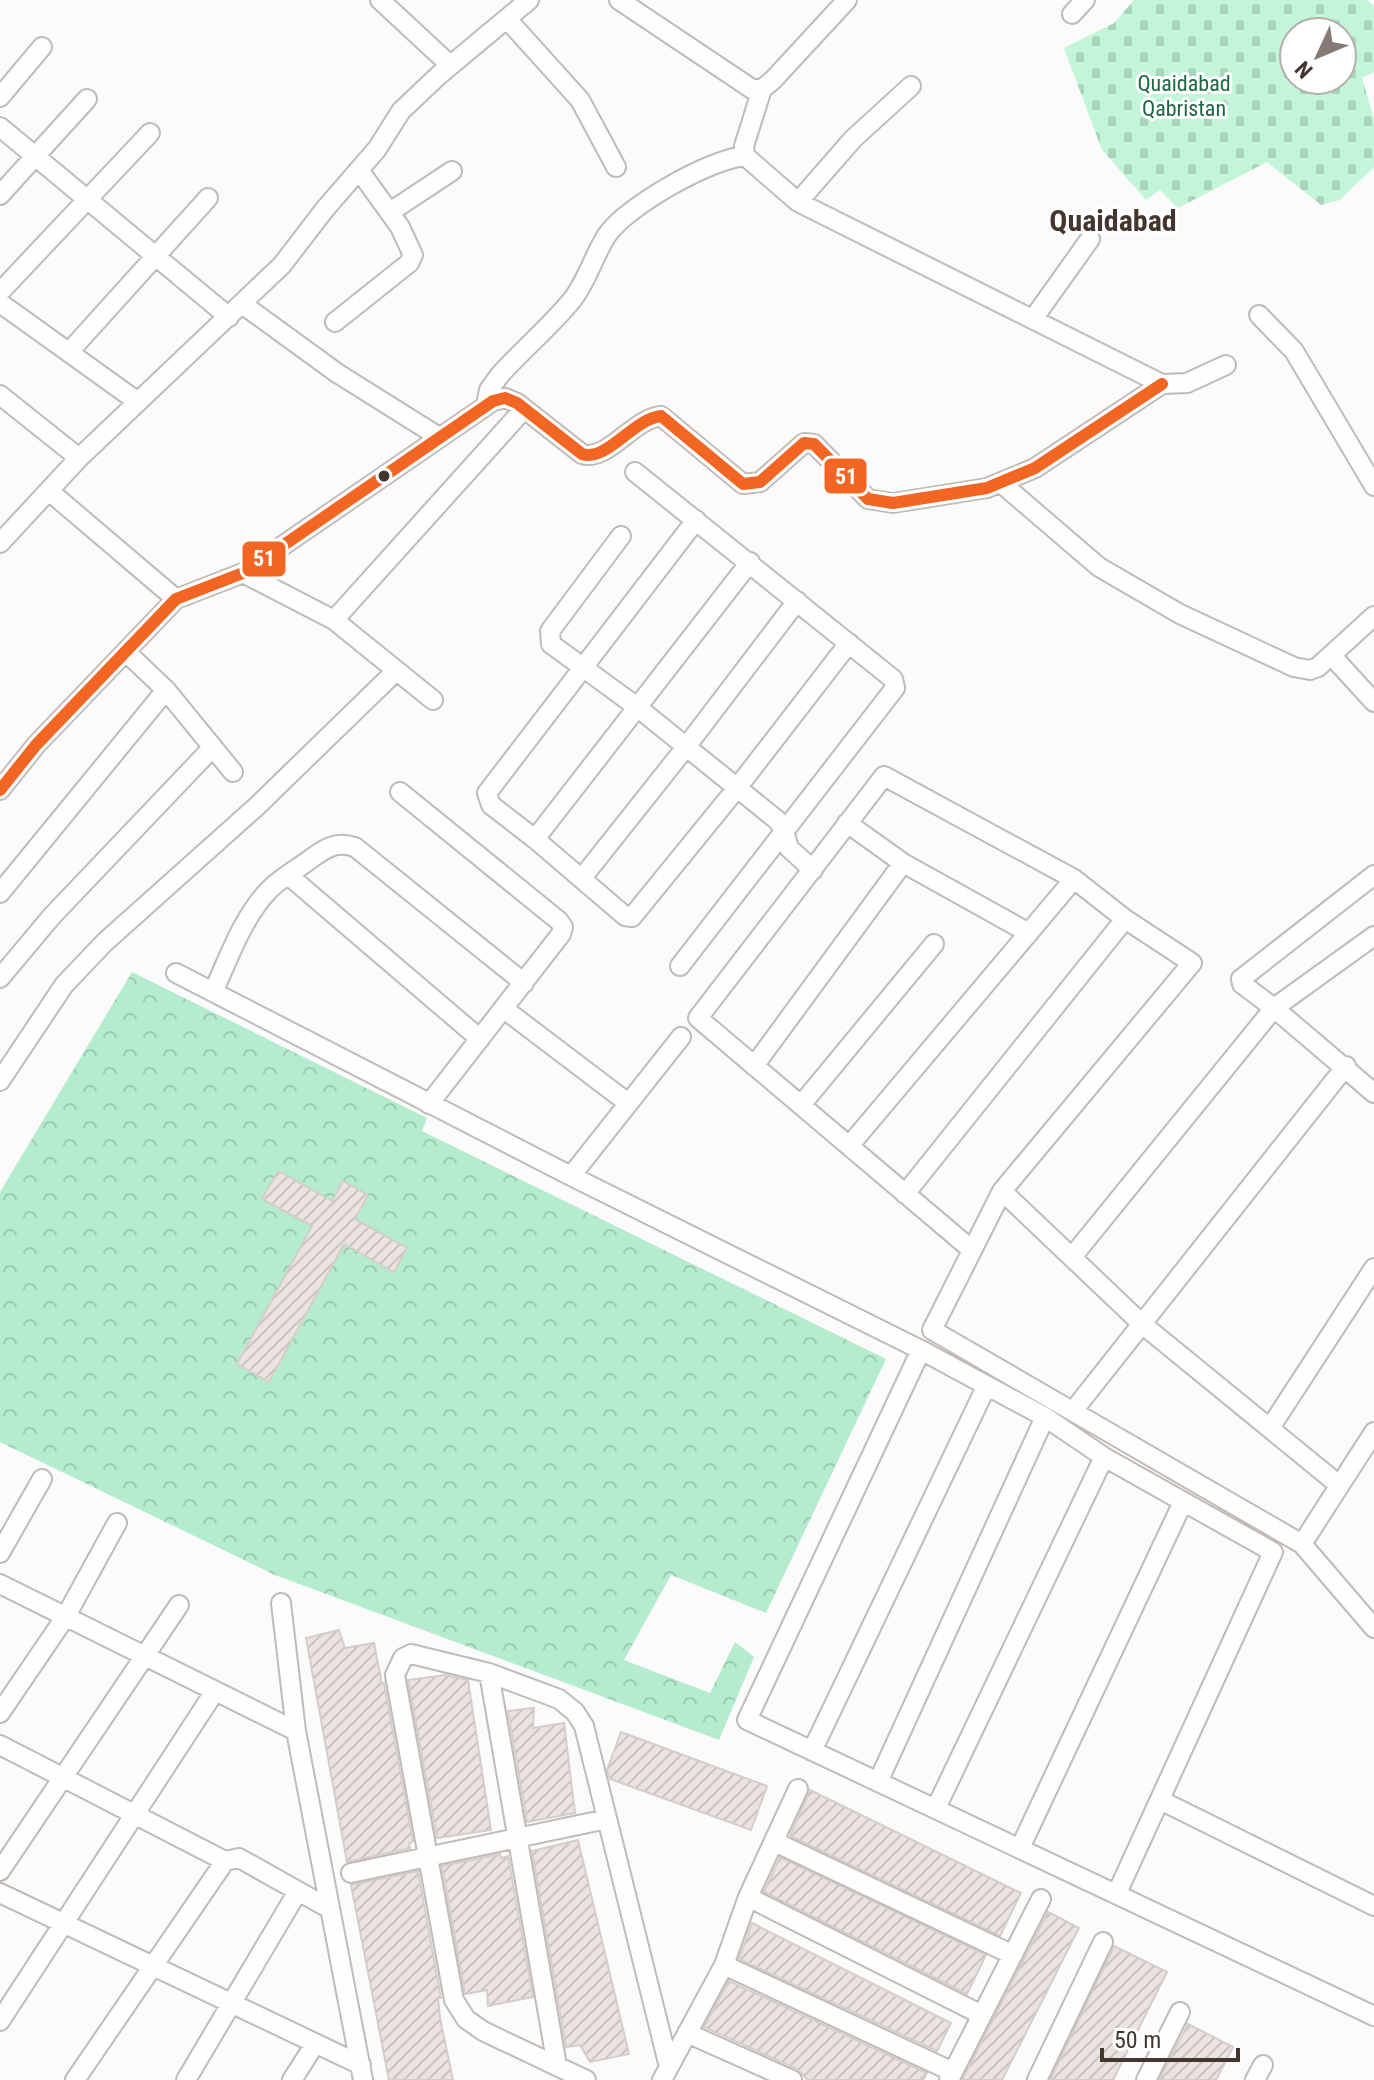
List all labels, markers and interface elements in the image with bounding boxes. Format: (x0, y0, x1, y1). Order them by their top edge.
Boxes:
north arrow (1278, 16, 1358, 96)
text: N (1290, 56, 1318, 83)
park label: Quaidabad Qabristan (1137, 71, 1231, 121)
district label: Quaidabad (1049, 203, 1177, 238)
line badge: 51 (823, 457, 868, 495)
text: 51 (835, 464, 857, 489)
unlabelled marker (376, 468, 392, 484)
line badge: 51 (241, 540, 287, 578)
text: 51 (253, 546, 275, 571)
scale bar (1102, 2012, 1238, 2062)
text: 50 m (1114, 2026, 1161, 2054)

